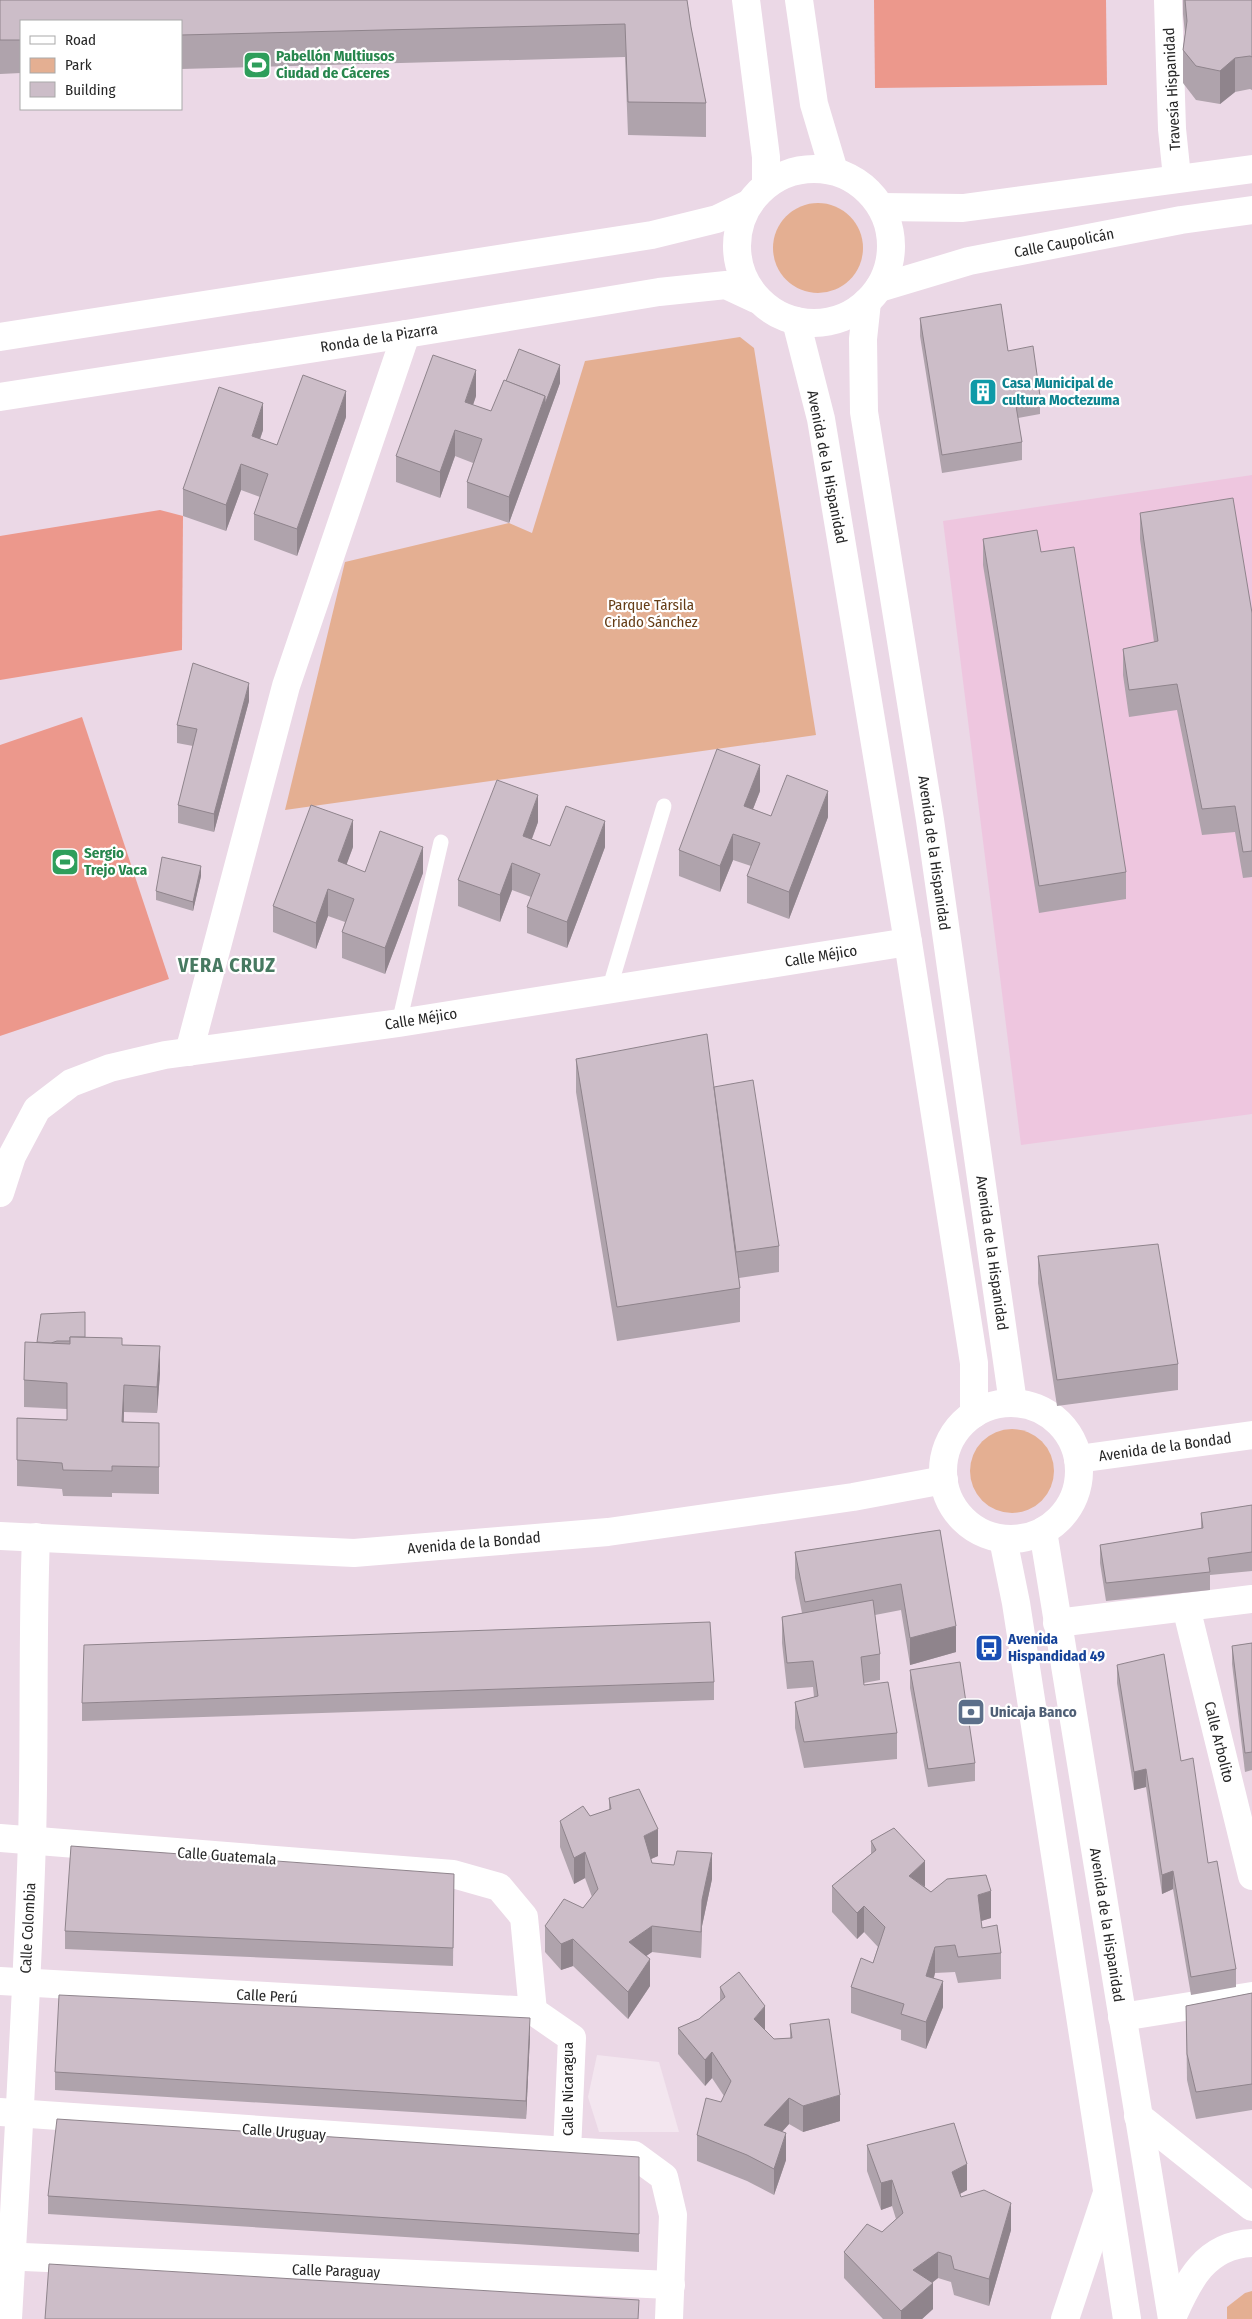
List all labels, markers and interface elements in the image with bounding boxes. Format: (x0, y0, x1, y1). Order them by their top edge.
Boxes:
legend (20, 20, 182, 110)
street label: Travesía Hispanidad (1160, 27, 1184, 151)
text: Road (65, 31, 96, 49)
place label: Pabellón Multiusos Ciudad de Cáceres (276, 47, 395, 82)
sports icon: Pabellón Multiusos Ciudad de Cáceres (242, 50, 272, 80)
text: Park (65, 56, 92, 74)
text: Building (65, 81, 116, 99)
street label: Calle Caupolicán (1013, 225, 1115, 261)
street label: Ronda de la Pizarra (319, 320, 439, 356)
place label: Casa Municipal de cultura Moctezuma (1002, 374, 1120, 409)
building icon: Casa Municipal de cultura Moctezuma (968, 377, 998, 407)
street label: Avenida de la Hispanidad (803, 389, 851, 545)
park label: Parque Társila Criado Sánchez (604, 596, 698, 631)
street label: Avenida de la Hispanidad (914, 775, 954, 931)
place label: Sergio Trejo Vaca (84, 844, 148, 879)
sports icon: Sergio Trejo Vaca (50, 847, 80, 877)
street label: Calle Méjico (783, 941, 859, 971)
district label: VERA CRUZ (177, 953, 276, 977)
street label: Calle Méjico (383, 1004, 459, 1034)
street label: Avenida de la Hispanidad (972, 1175, 1012, 1331)
street label: Avenida de la Bondad (1098, 1429, 1232, 1465)
street label: Avenida de la Bondad (407, 1528, 541, 1558)
place label: Avenida Hispandidad 49 (1007, 1630, 1105, 1665)
bus stop icon: Avenida Hispandidad 49 (974, 1633, 1004, 1663)
bank icon: Unicaja Banco (956, 1697, 986, 1727)
street label: Calle Arbolito (1200, 1700, 1238, 1784)
place label: Unicaja Banco (990, 1703, 1077, 1721)
street label: Calle Guatemala (177, 1844, 277, 1868)
street label: Avenida de la Hispanidad (1086, 1847, 1128, 2003)
street label: Calle Colombia (17, 1882, 39, 1974)
street label: Calle Perú (236, 1985, 298, 2007)
street label: Calle Nicaragua (559, 2042, 577, 2136)
street label: Calle Uruguay (242, 2120, 327, 2144)
street label: Calle Paraguay (292, 2260, 381, 2282)

